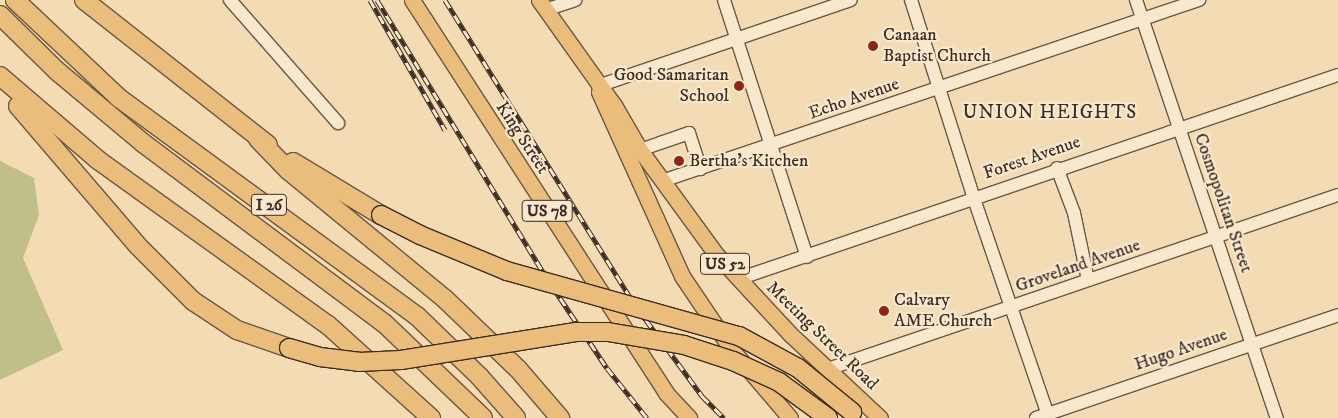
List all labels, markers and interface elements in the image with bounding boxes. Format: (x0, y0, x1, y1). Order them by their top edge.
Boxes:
place label: Canaan Baptist Church (883, 25, 991, 68)
marker: Canaan Baptist Church (867, 40, 879, 52)
place label: Good Samaritan School (614, 65, 729, 108)
street label: Echo Avenue (806, 73, 902, 125)
marker: Good Samaritan School (733, 80, 745, 92)
street label: King Street (491, 98, 553, 178)
district label: UNION HEIGHTS (961, 102, 1139, 124)
street label: Forest Avenue (981, 131, 1083, 185)
street label: Cosmopolitan Street (1189, 131, 1257, 275)
place label: Bertha's Kitchen (689, 150, 808, 172)
marker: Bertha's Kitchen (673, 155, 685, 167)
road number: I 26 (250, 192, 288, 218)
road number: US 78 (521, 198, 573, 225)
street label: Groveland Avenue (1013, 235, 1143, 297)
road number: US 52 (699, 250, 751, 278)
street label: Meeting Street Road (762, 277, 882, 395)
place label: Calvary AME Church (894, 290, 992, 332)
marker: Calvary AME Church (878, 305, 890, 317)
street label: Hugo Avenue (1132, 324, 1230, 376)

